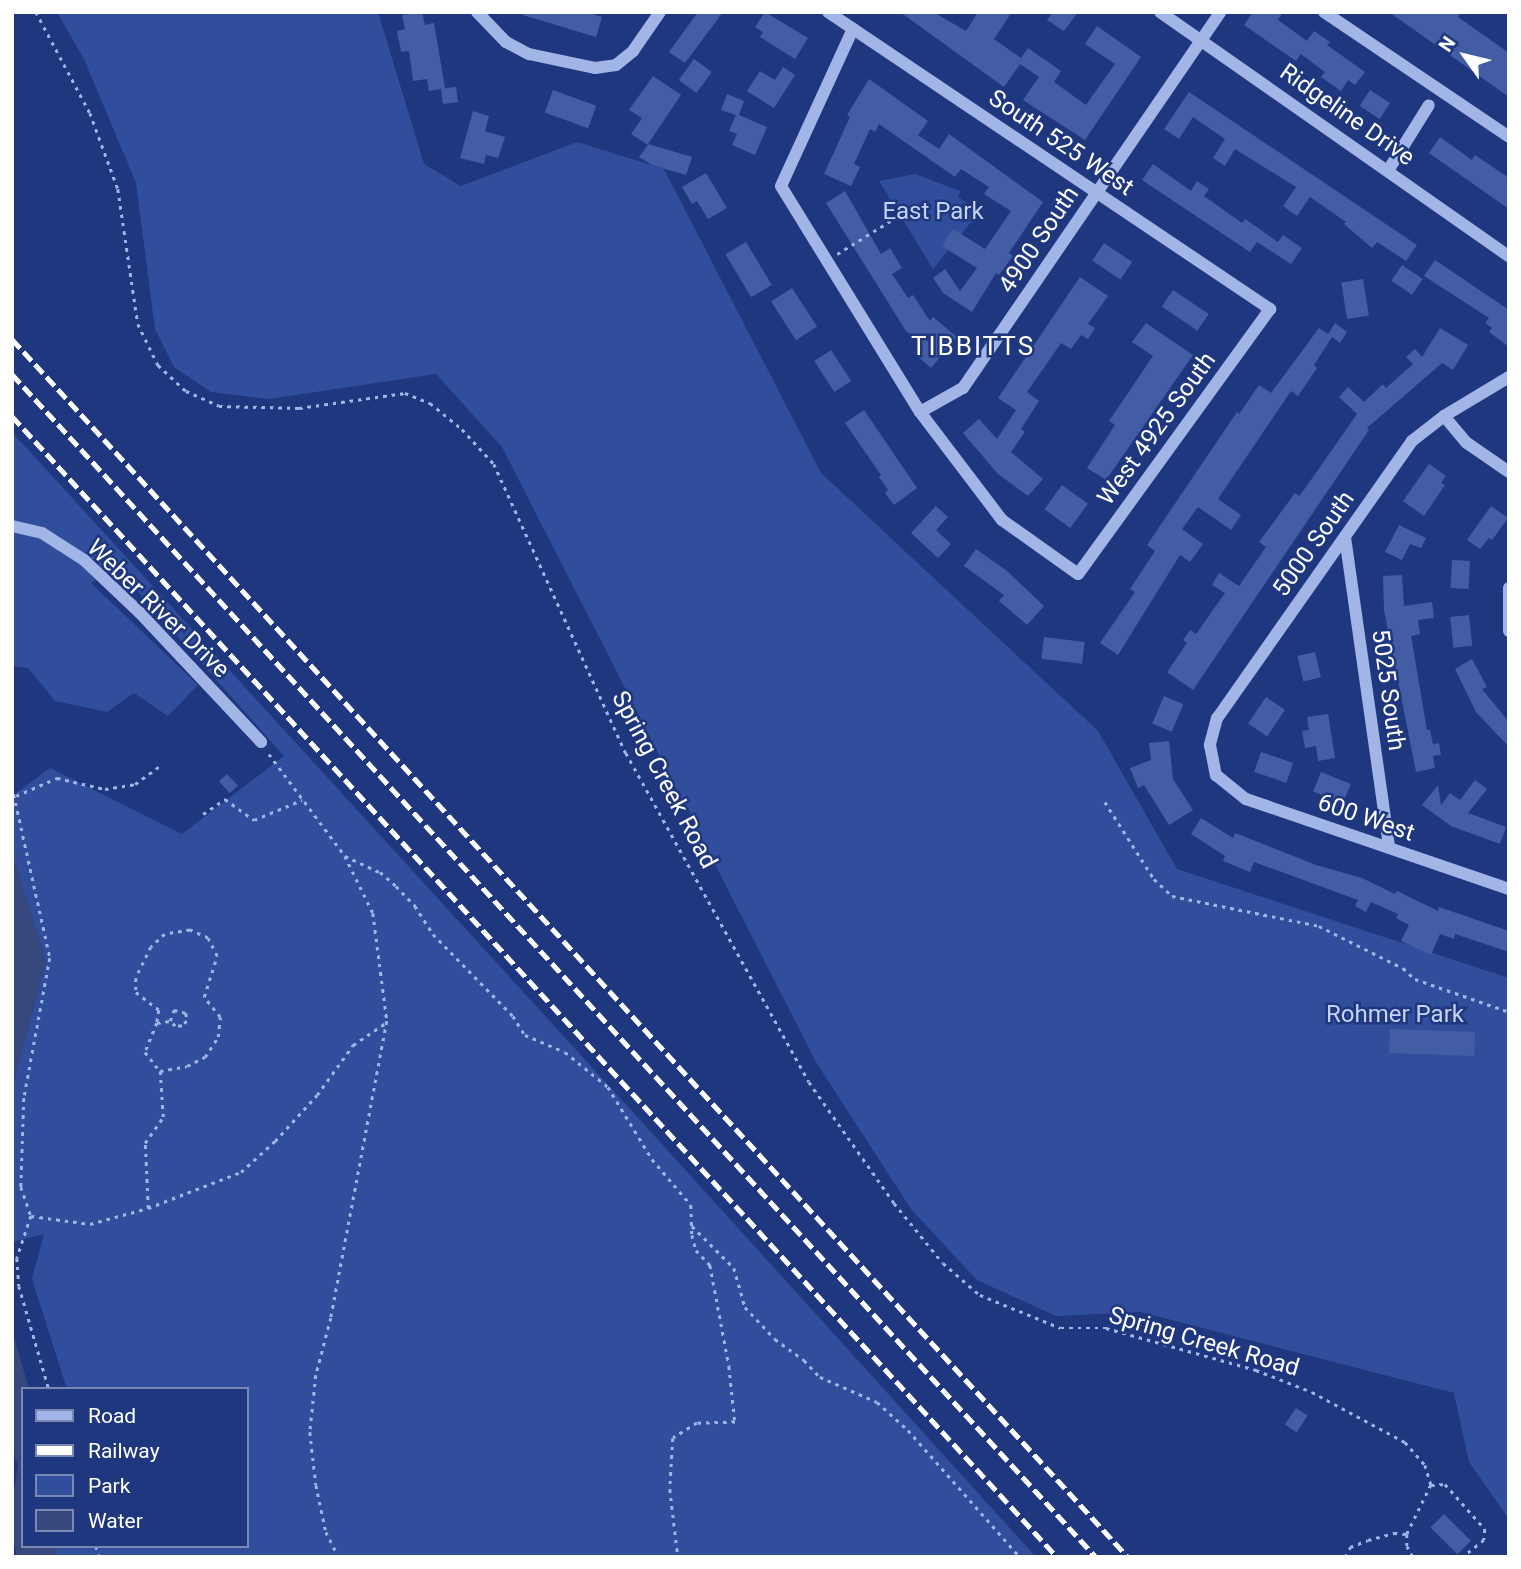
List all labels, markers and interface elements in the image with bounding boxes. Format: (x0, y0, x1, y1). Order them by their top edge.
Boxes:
north arrow (1430, 21, 1500, 91)
text: N (1434, 32, 1460, 56)
street label: Ridgeline Drive (1274, 58, 1420, 172)
street label: South 525 West (983, 84, 1139, 202)
street label: 4900 South (993, 181, 1085, 299)
park label: East Park (882, 198, 984, 226)
district label: TIBBITTS (912, 331, 1034, 363)
street label: West 4925 South (1092, 347, 1222, 511)
street label: 5000 South (1267, 486, 1361, 602)
street label: Weber River Drive (81, 534, 235, 684)
street label: 5025 South (1365, 628, 1411, 752)
street label: Spring Creek Road (605, 686, 723, 874)
street label: 600 West (1314, 788, 1418, 848)
park label: Rohmer Park (1326, 1001, 1464, 1029)
street label: Spring Creek Road (1106, 1301, 1302, 1383)
legend (21, 1387, 248, 1548)
text: Road (88, 1404, 136, 1428)
text: Railway (88, 1439, 160, 1463)
text: Park (88, 1474, 130, 1498)
text: Water (88, 1509, 143, 1533)

